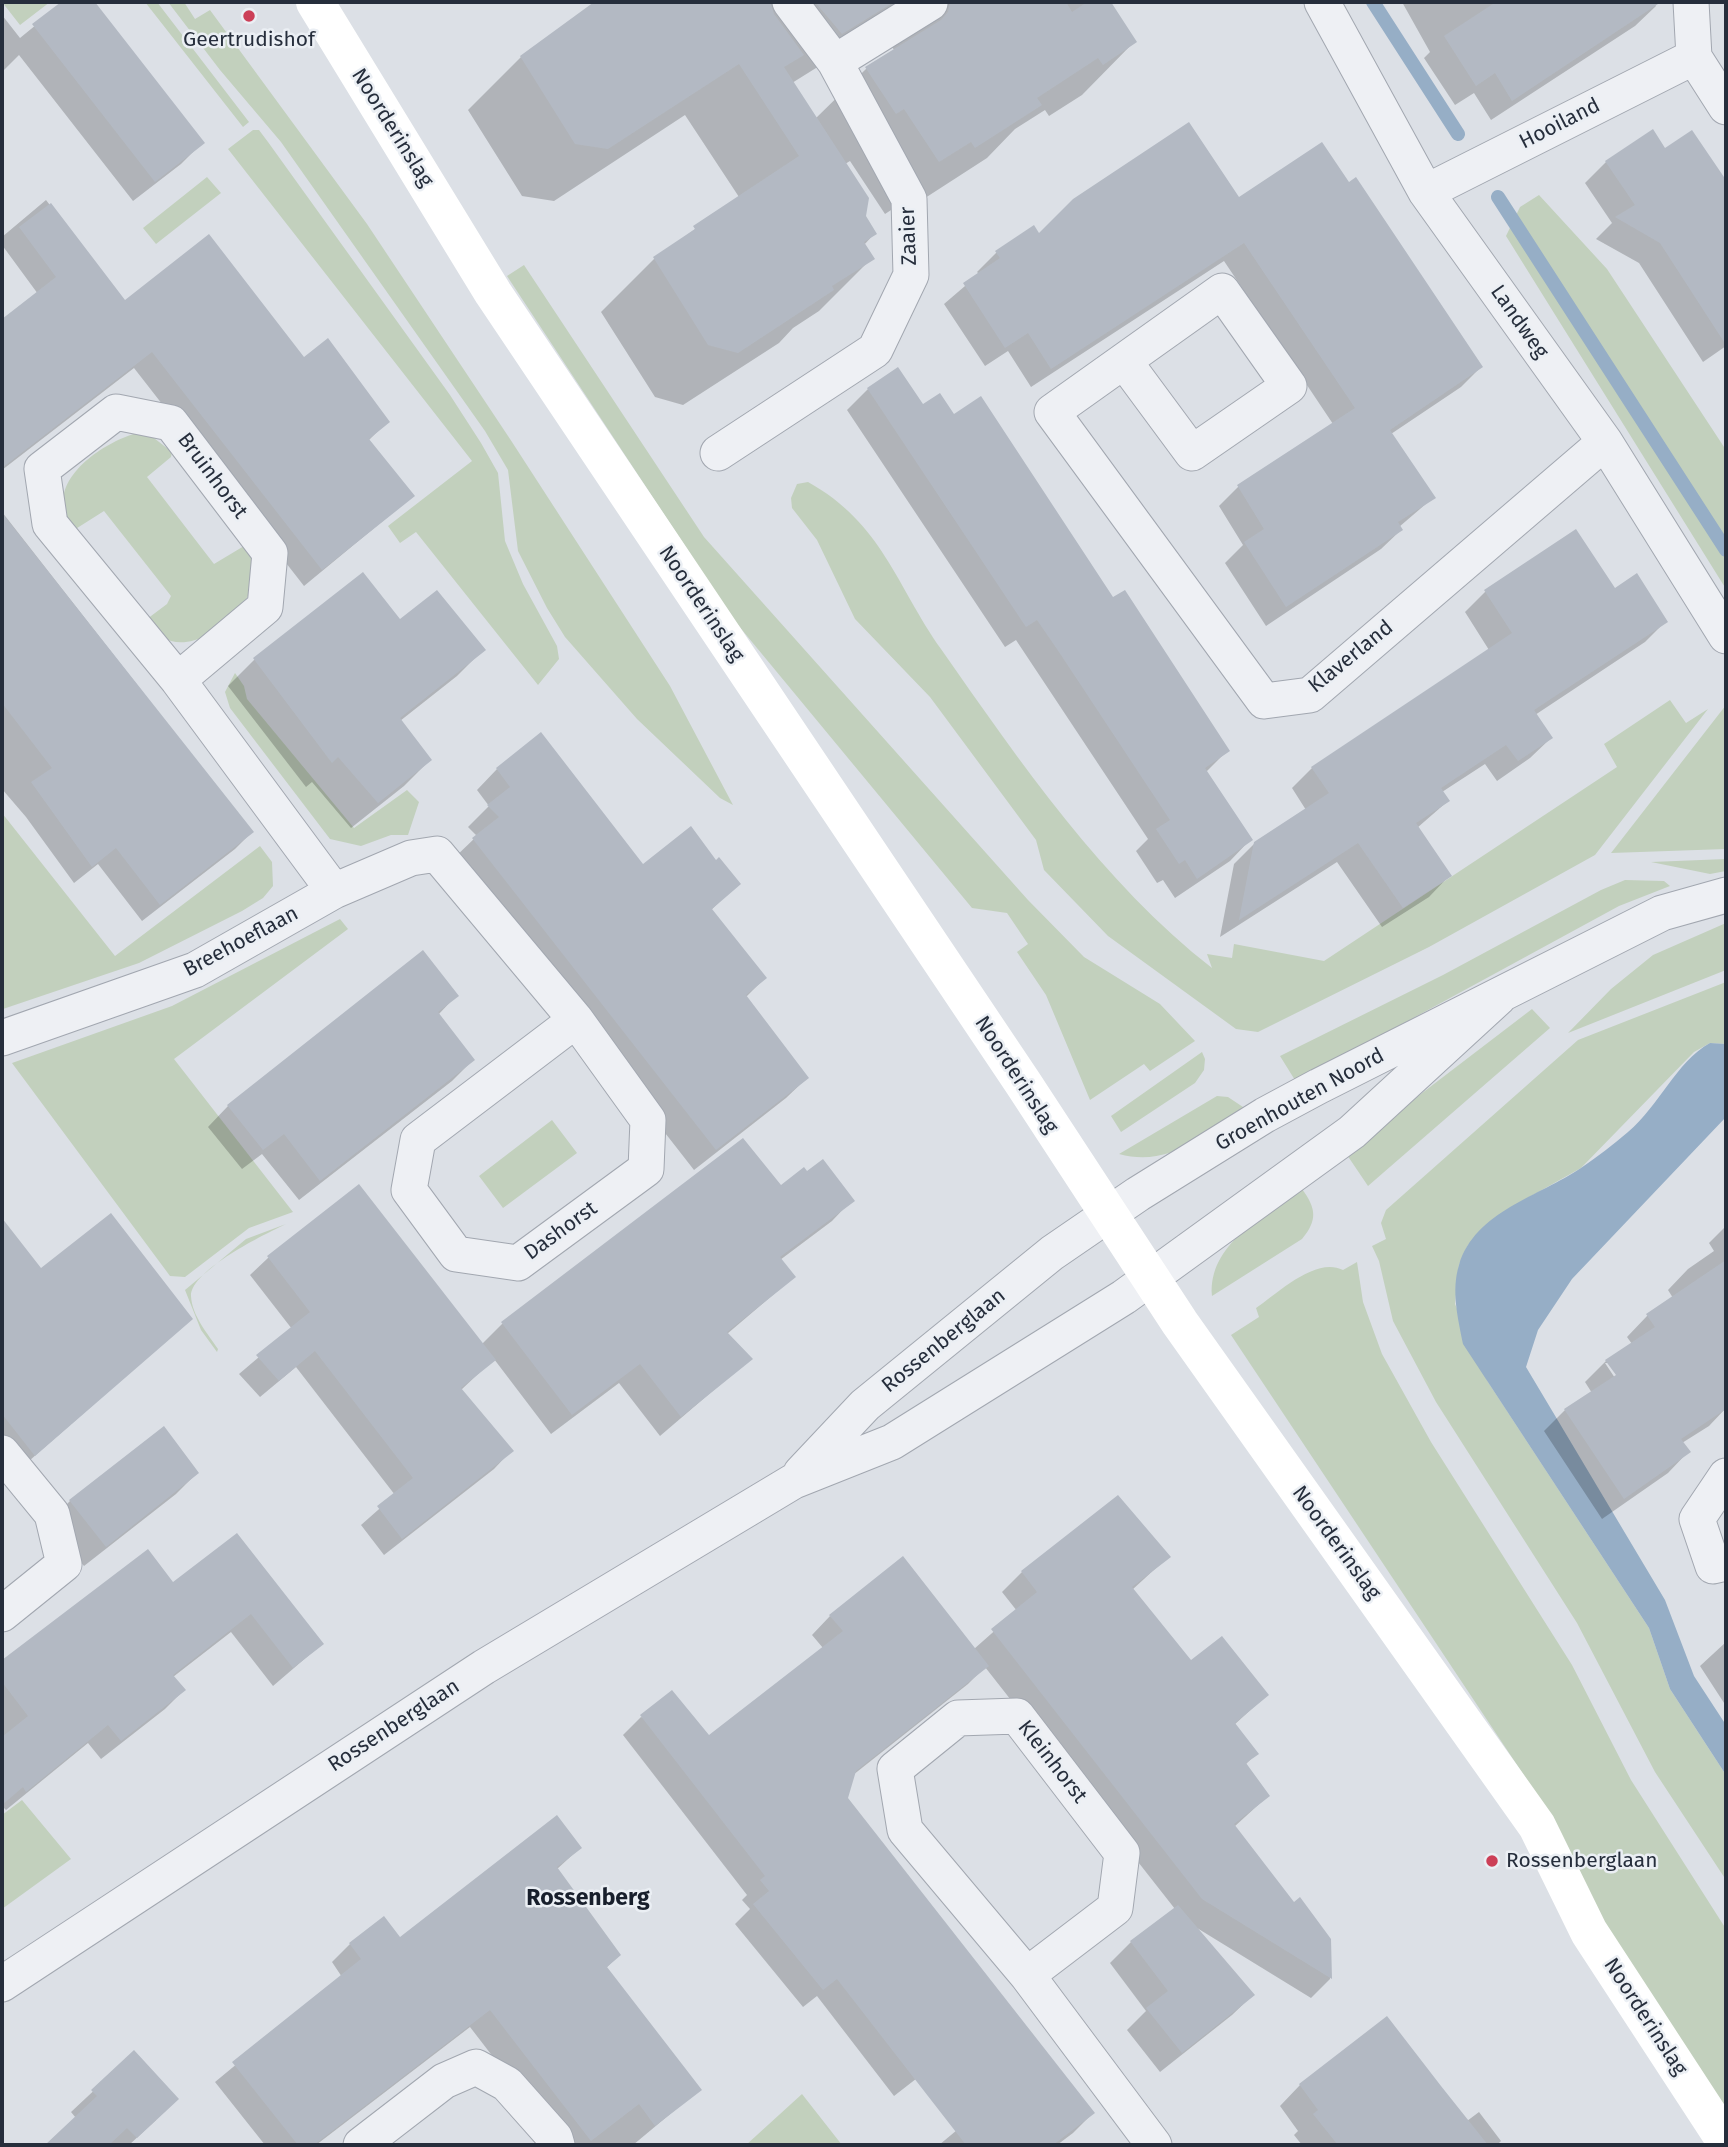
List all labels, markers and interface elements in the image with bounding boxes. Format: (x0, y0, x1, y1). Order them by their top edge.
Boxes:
marker: Geertrudishof (241, 8, 257, 24)
place label: Geertrudishof (183, 27, 315, 53)
street label: Noorderinslag (346, 64, 438, 192)
street label: Hooiland (1515, 93, 1605, 155)
street label: Zaaier (895, 206, 923, 266)
street label: Landweg (1485, 280, 1553, 364)
street label: Bruinhorst (172, 428, 252, 524)
street label: Noorderinslag (653, 541, 749, 667)
street label: Klaverland (1304, 615, 1398, 699)
street label: Breehoeflaan (179, 901, 303, 983)
street label: Noorderinslag (969, 1012, 1063, 1138)
street label: Groenhouten Noord (1211, 1043, 1389, 1157)
street label: Dashorst (520, 1196, 602, 1266)
street label: Rossenberglaan (877, 1284, 1011, 1398)
street label: Noorderinslag (1286, 1481, 1386, 1605)
street label: Rossenberglaan (324, 1674, 464, 1778)
street label: Kleinhorst (1012, 1716, 1092, 1808)
place label: Rossenberglaan (1506, 1848, 1658, 1874)
marker: Rossenberglaan (1484, 1853, 1500, 1869)
district label: Rossenberg (526, 1885, 650, 1913)
street label: Noorderinslag (1598, 1954, 1692, 2080)

